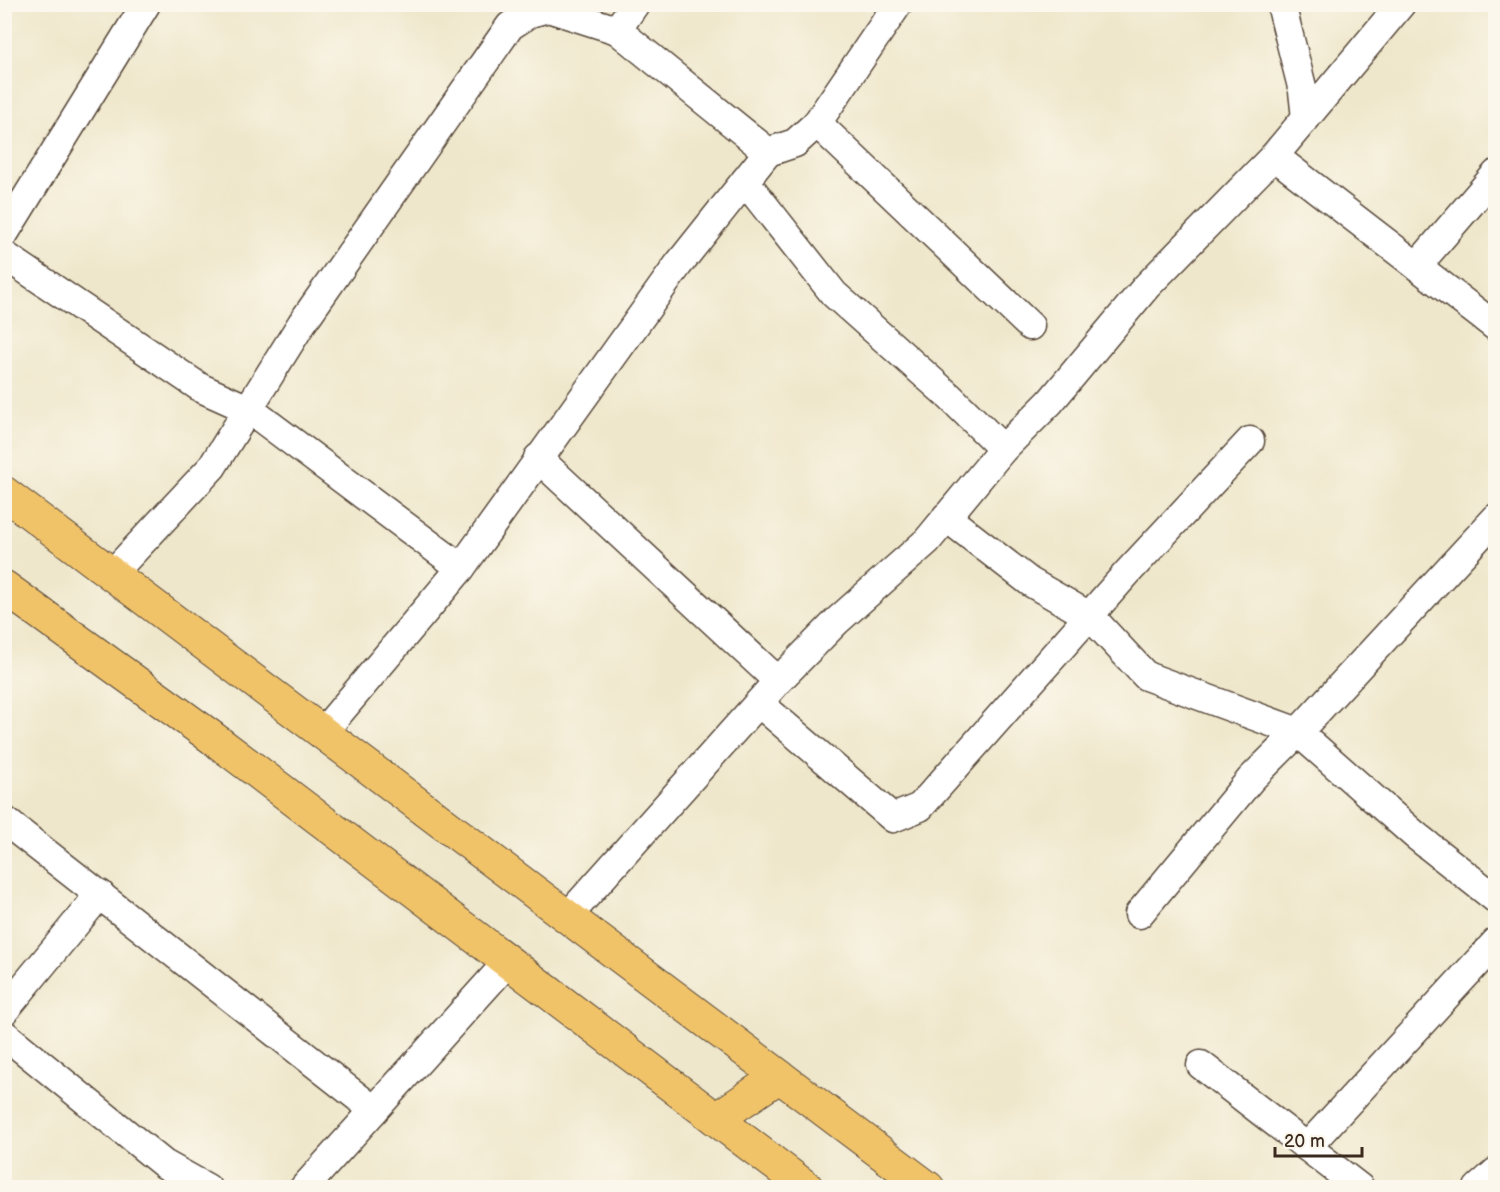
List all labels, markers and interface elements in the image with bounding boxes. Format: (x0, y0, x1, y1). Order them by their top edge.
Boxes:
scale bar (1275, 1120, 1362, 1158)
text: 20 m (1284, 1131, 1325, 1152)

